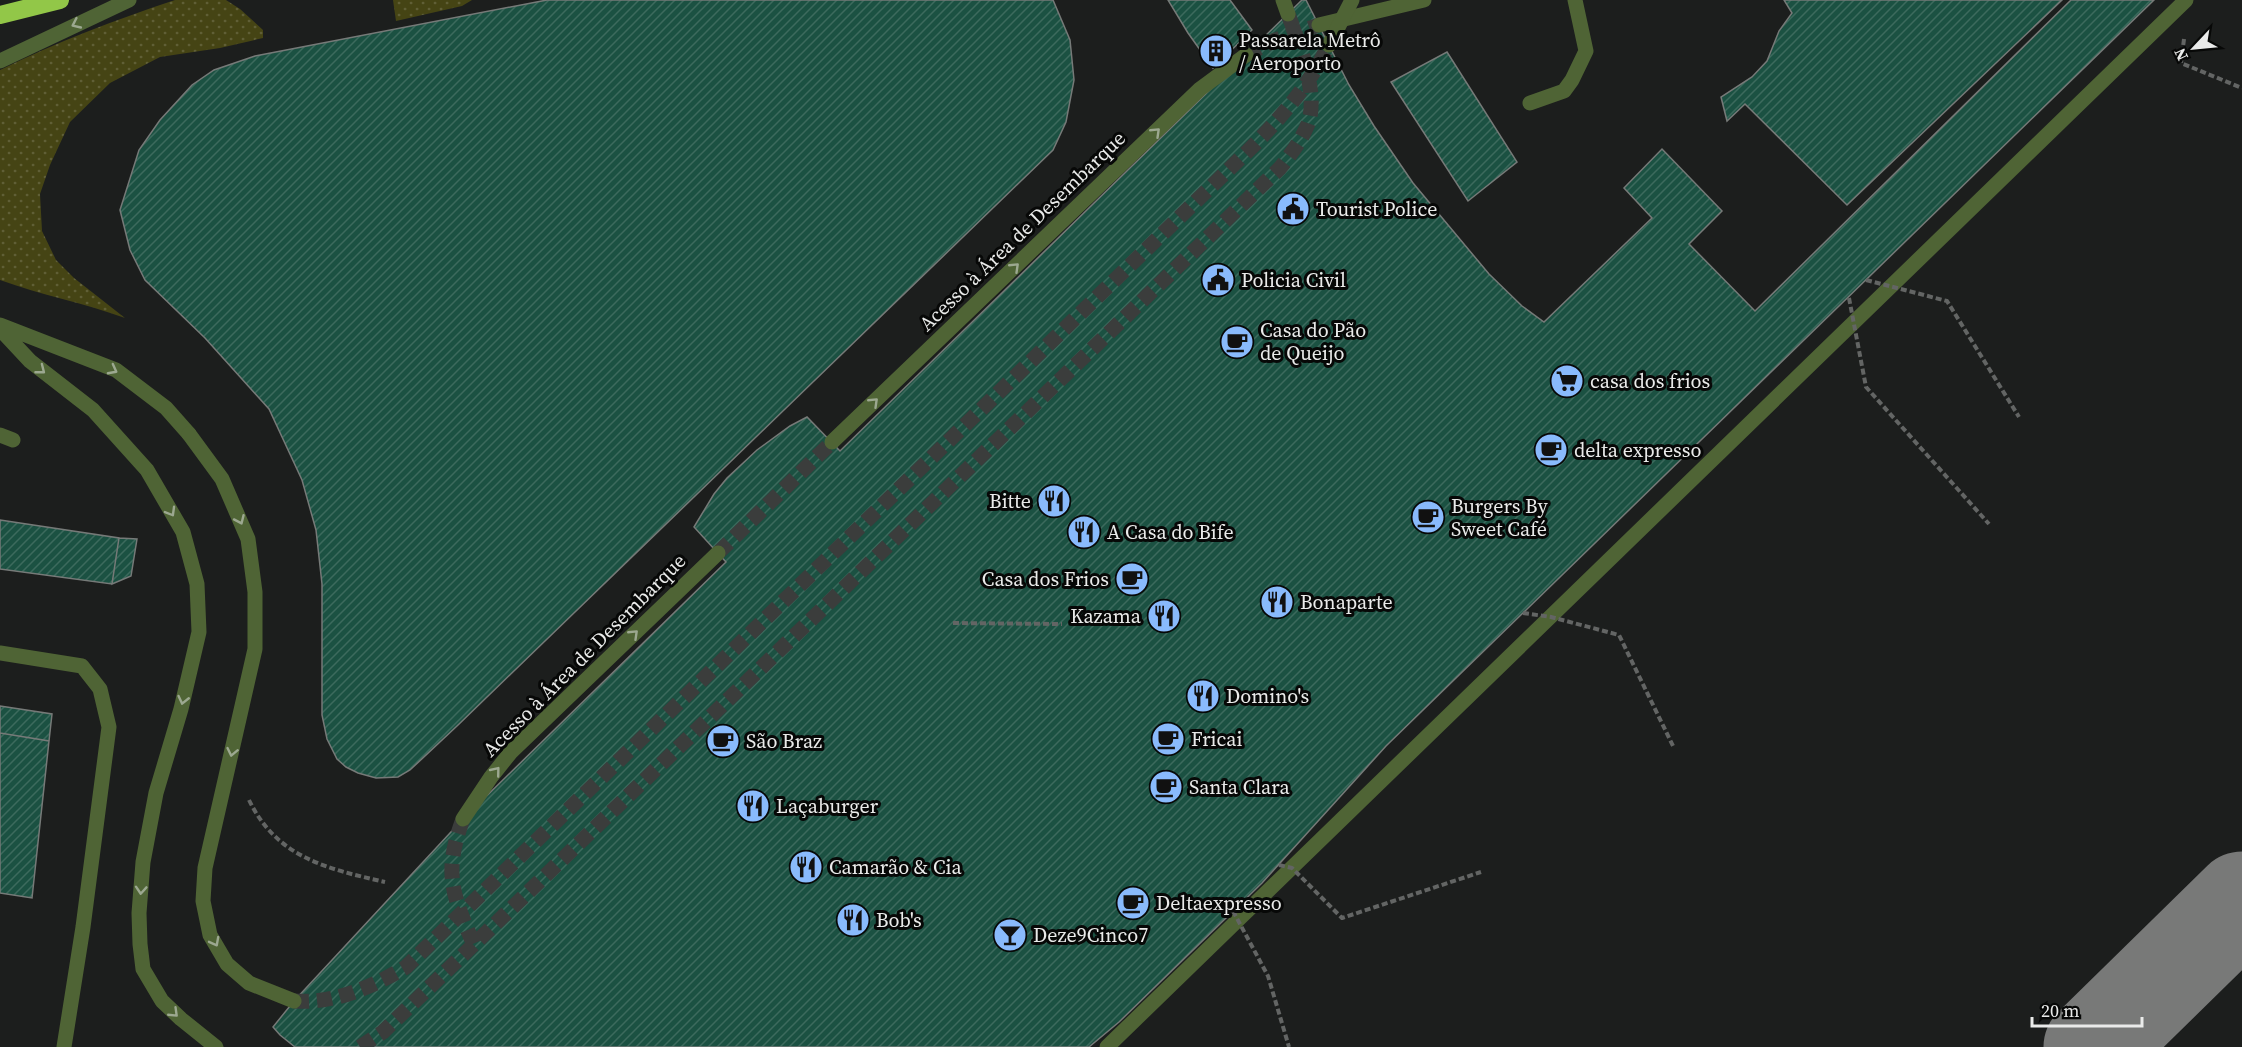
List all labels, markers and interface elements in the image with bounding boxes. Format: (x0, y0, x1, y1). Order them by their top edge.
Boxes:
one-way arrow (71, 17, 82, 29)
north arrow (2164, 18, 2224, 78)
place label: Passarela Metrô / Aeroporto (1239, 26, 1381, 77)
building icon: Passarela Metrô / Aeroporto (1198, 33, 1234, 69)
text: N (2168, 44, 2193, 65)
street label: Acesso à Área de Desembarque (913, 125, 1131, 337)
one-way arrow (1148, 128, 1159, 139)
public building icon: Tourist Police (1275, 191, 1311, 227)
place label: Tourist Police (1316, 195, 1437, 223)
public building icon: Policia Civil (1200, 262, 1236, 298)
one-way arrow (1007, 263, 1018, 274)
place label: Policia Civil (1241, 266, 1346, 294)
place label: Casa do Pão de Queijo (1260, 316, 1366, 367)
cafe icon: Casa do Pão de Queijo (1219, 324, 1255, 360)
one-way arrow (35, 362, 46, 373)
one-way arrow (107, 362, 118, 374)
supermarket icon: casa dos frios (1549, 363, 1585, 399)
place label: casa dos frios (1590, 367, 1710, 395)
one-way arrow (867, 398, 878, 409)
cafe icon: delta expresso (1533, 432, 1569, 468)
place label: delta expresso (1574, 436, 1701, 464)
restaurant icon: Bitte (1036, 483, 1072, 519)
place label: Bitte (989, 487, 1031, 515)
place label: Burgers By Sweet Café (1451, 492, 1548, 543)
cafe icon: Burgers By Sweet Café (1410, 499, 1446, 535)
one-way arrow (164, 506, 176, 516)
one-way arrow (233, 513, 245, 524)
restaurant icon: A Casa do Bife (1066, 514, 1102, 550)
place label: A Casa do Bife (1107, 518, 1234, 546)
street label: Acesso à Área de Desembarque (476, 547, 692, 763)
cafe icon: Casa dos Frios (1114, 561, 1150, 597)
place label: Casa dos Frios (982, 565, 1109, 593)
restaurant icon: Bonaparte (1259, 584, 1295, 620)
place label: Bonaparte (1300, 588, 1393, 616)
restaurant icon: Kazama (1146, 598, 1182, 634)
place label: Kazama (1070, 602, 1142, 630)
one-way arrow (626, 630, 637, 641)
restaurant icon: Domino's (1185, 678, 1221, 714)
place label: Domino's (1226, 682, 1309, 710)
one-way arrow (178, 695, 191, 705)
cafe icon: Fricai (1150, 721, 1186, 757)
cafe icon: São Braz (705, 723, 741, 759)
place label: Fricai (1191, 725, 1243, 753)
place label: São Braz (746, 727, 822, 755)
one-way arrow (226, 746, 239, 756)
one-way arrow (488, 767, 499, 778)
cafe icon: Santa Clara (1148, 769, 1184, 805)
place label: Santa Clara (1189, 773, 1290, 801)
restaurant icon: Laçaburger (735, 788, 771, 824)
place label: Laçaburger (776, 792, 879, 820)
restaurant icon: Camarão & Cia (788, 849, 824, 885)
place label: Camarão & Cia (829, 853, 962, 881)
cafe icon: Deltaexpresso (1115, 885, 1151, 921)
one-way arrow (134, 886, 147, 895)
place label: Deltaexpresso (1156, 889, 1282, 917)
restaurant icon: Bob's (835, 902, 871, 938)
place label: Bob's (876, 906, 922, 934)
bar icon: Deze9Cinco7 (992, 917, 1028, 953)
place label: Deze9Cinco7 (1033, 921, 1148, 949)
one-way arrow (208, 935, 219, 946)
scale bar (2032, 990, 2142, 1028)
text: 20 m (2041, 998, 2079, 1023)
one-way arrow (168, 1006, 178, 1017)

